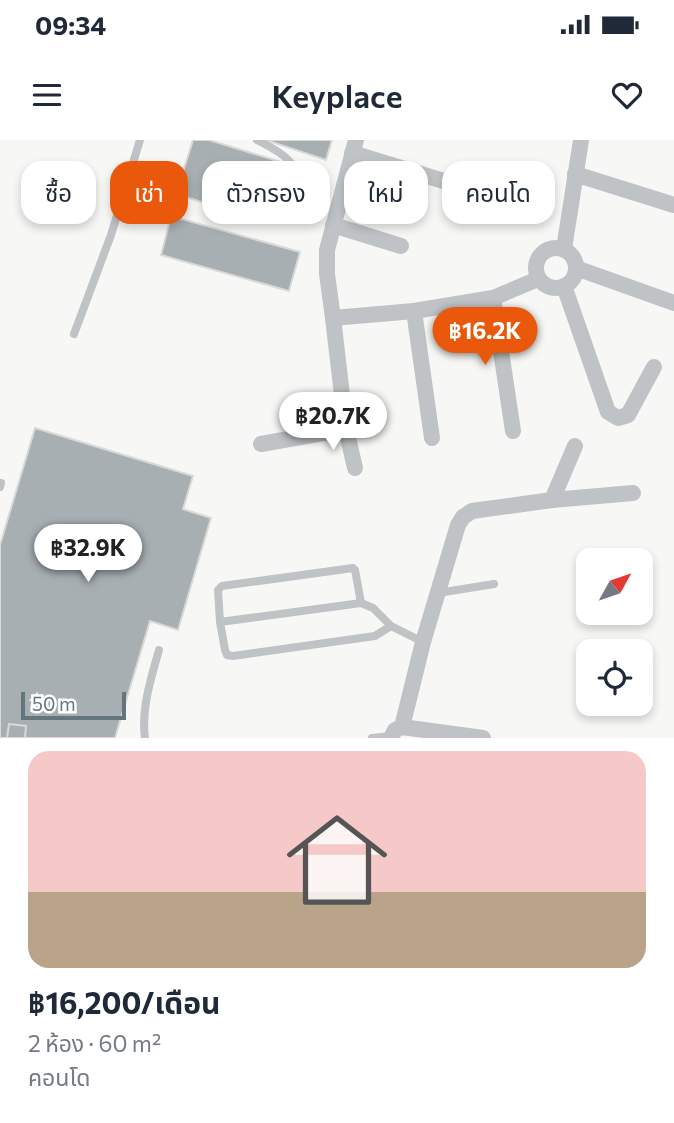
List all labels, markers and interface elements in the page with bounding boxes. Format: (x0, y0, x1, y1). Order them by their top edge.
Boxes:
text: 09:34 (35, 9, 106, 40)
text: Keyplace (271, 75, 403, 115)
icon: menu (28, 76, 66, 114)
icon: heart (608, 76, 646, 114)
chip: ซื้อ (21, 161, 96, 224)
chip: เช่า (110, 161, 188, 224)
chip: ตัวกรอง (202, 161, 330, 224)
chip: ใหม่ (344, 161, 428, 224)
chip: คอนโด (442, 161, 555, 224)
pin: ฿16.2K (428, 308, 542, 367)
text: ฿16.2K (449, 316, 521, 344)
pin: ฿20.7K (276, 392, 390, 452)
text: ฿20.7K (295, 401, 371, 429)
pin: ฿32.9K (31, 524, 145, 584)
text: ฿32.9K (50, 533, 126, 561)
north arrow (576, 548, 653, 625)
map controls (576, 548, 653, 716)
button: locate (576, 639, 653, 716)
scale bar (21, 689, 126, 721)
text: 50 m (32, 692, 76, 715)
icon: home (274, 797, 400, 923)
text: ฿16,200/เดือน (28, 983, 221, 1020)
text: 2 ห้อง · 60 m² (28, 1029, 161, 1057)
text: คอนโด (28, 1063, 90, 1091)

